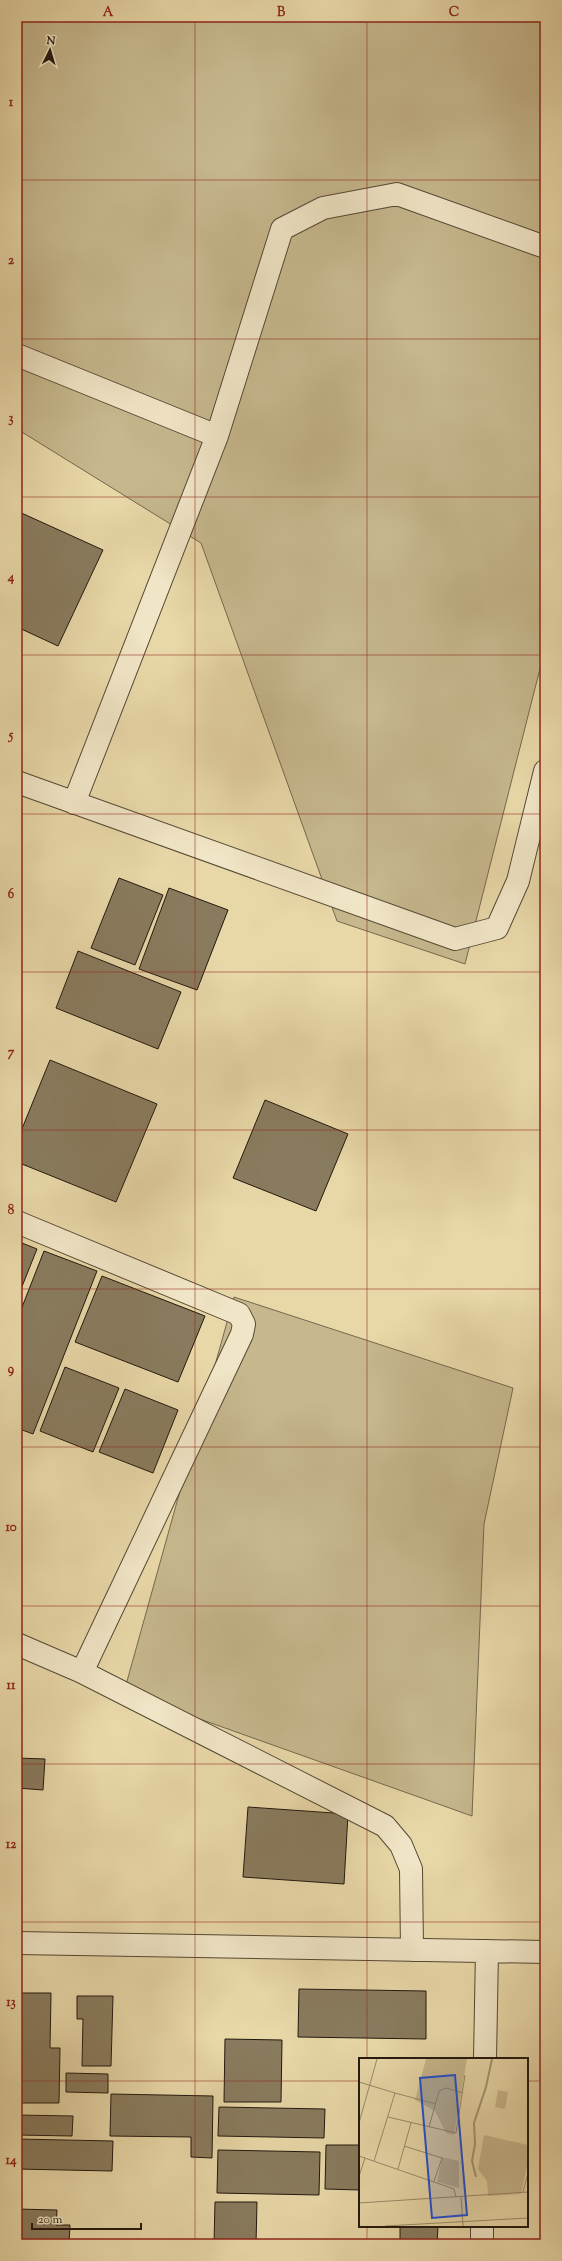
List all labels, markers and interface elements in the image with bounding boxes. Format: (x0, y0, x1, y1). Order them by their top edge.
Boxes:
text: A (103, 4, 114, 22)
text: B (277, 4, 286, 22)
text: C (449, 4, 459, 22)
north arrow (30, 30, 70, 70)
text: N (45, 33, 56, 49)
text: 1 (9, 94, 14, 112)
text: 2 (8, 252, 15, 270)
text: 3 (8, 410, 14, 428)
text: 4 (7, 569, 15, 587)
text: 5 (8, 727, 14, 745)
text: 6 (8, 886, 15, 904)
text: 7 (8, 1044, 15, 1062)
text: 8 (8, 1202, 15, 1220)
text: 9 (8, 1361, 15, 1379)
text: 10 (5, 1519, 17, 1537)
text: 11 (7, 1677, 16, 1695)
text: 12 (6, 1836, 17, 1854)
text: 13 (6, 1994, 16, 2012)
inset map (359, 2058, 528, 2227)
text: 14 (6, 2152, 17, 2170)
scale bar (32, 2205, 141, 2231)
text: 20 m (38, 2211, 63, 2229)

